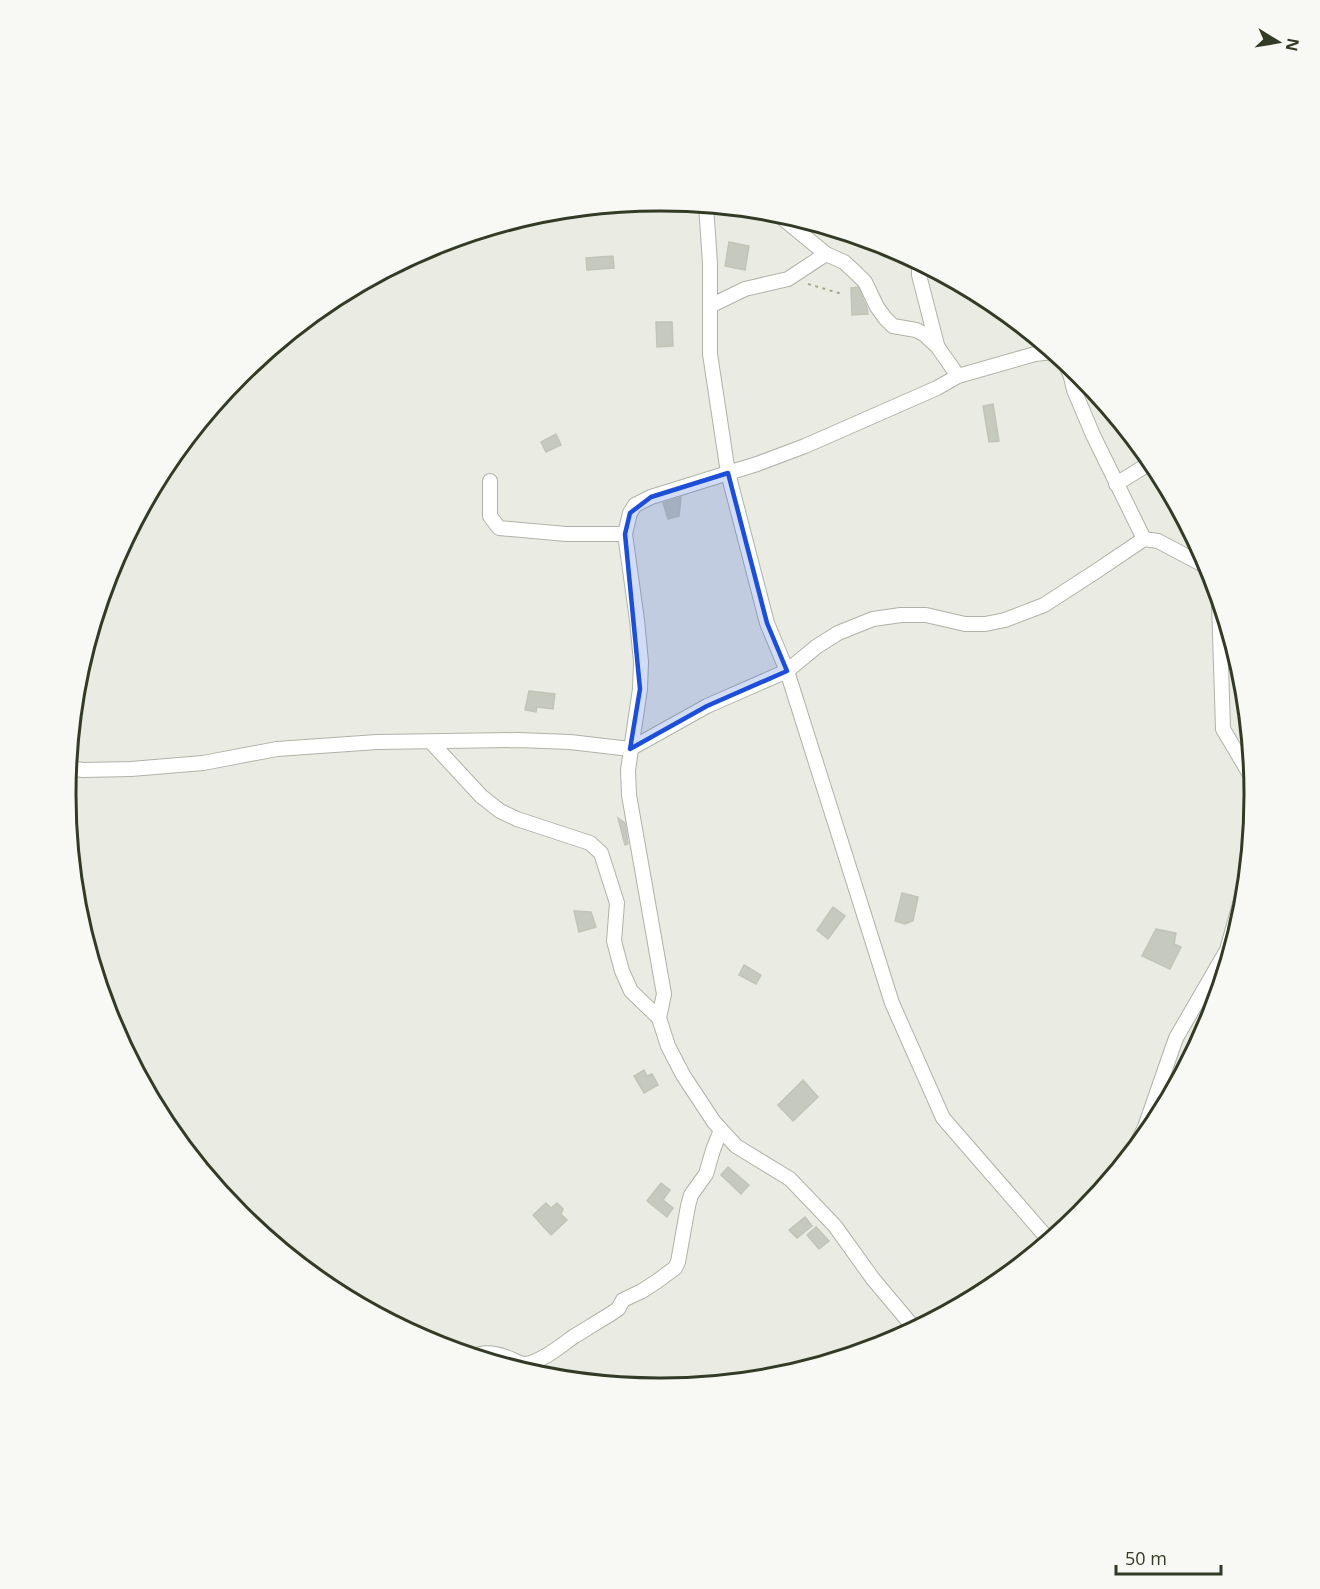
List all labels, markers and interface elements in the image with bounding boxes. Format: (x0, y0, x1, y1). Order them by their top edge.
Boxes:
north arrow (1248, 12, 1308, 72)
text: N (1281, 36, 1305, 53)
scale bar (1116, 1538, 1221, 1576)
text: 50 m (1125, 1546, 1167, 1570)

